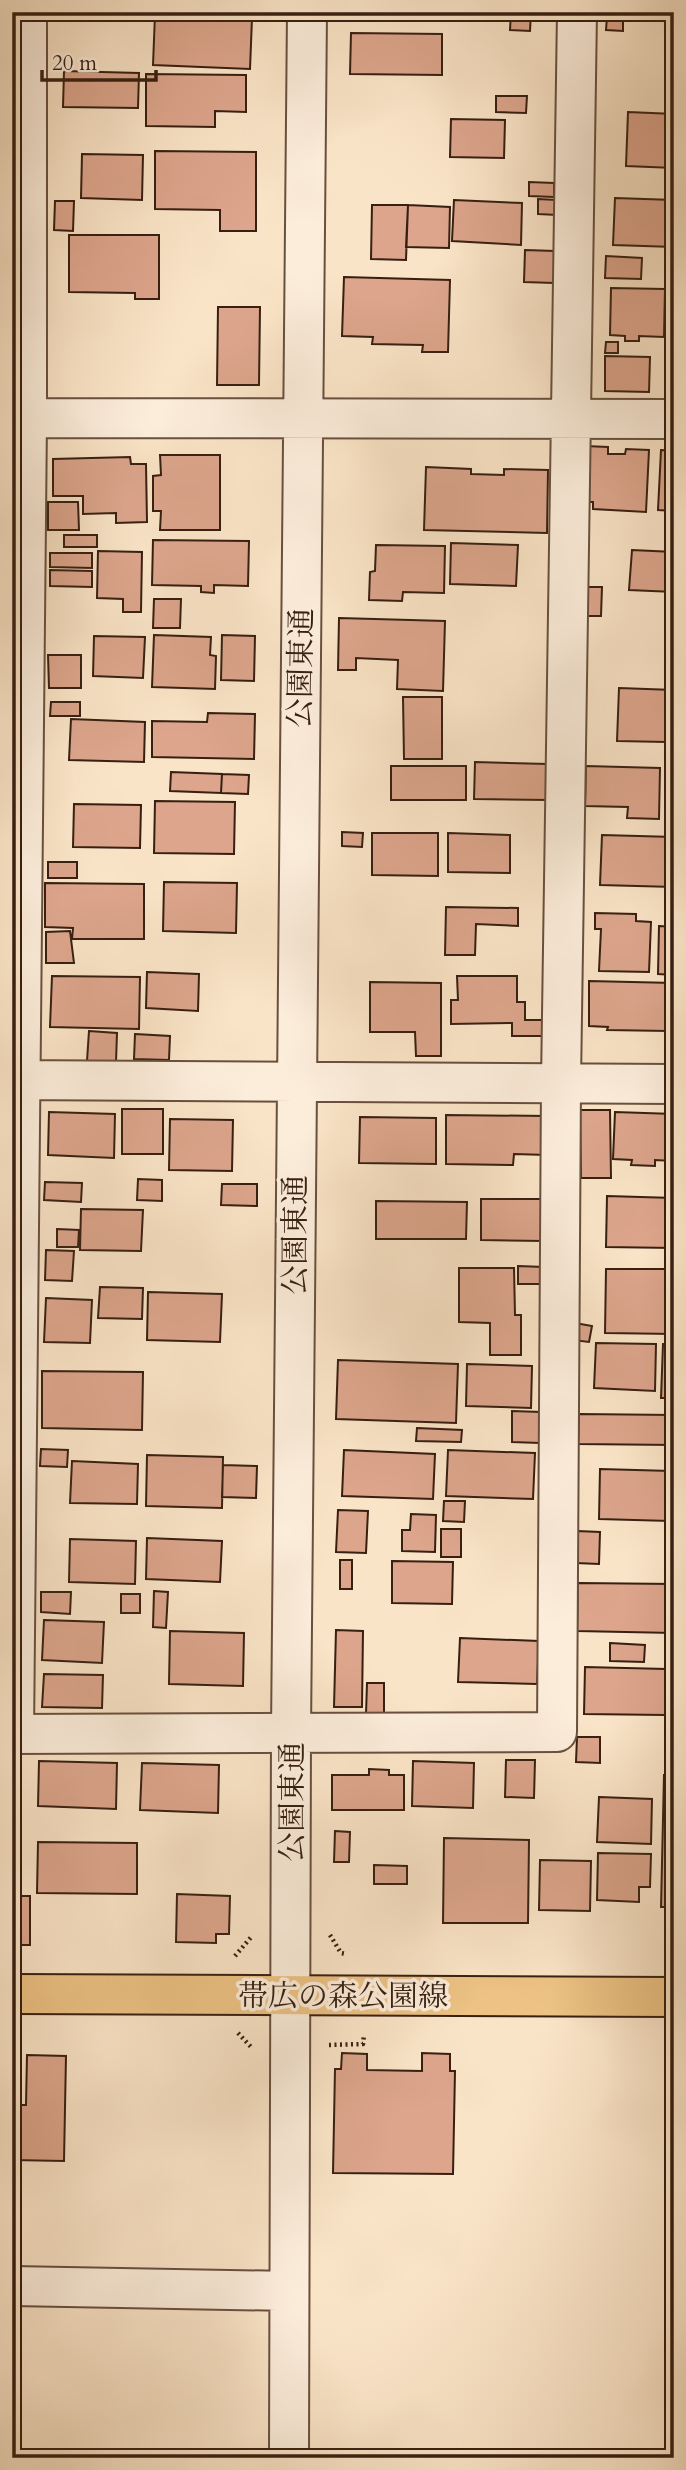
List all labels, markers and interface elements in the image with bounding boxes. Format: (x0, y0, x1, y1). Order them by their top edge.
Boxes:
scale bar (42, 38, 156, 82)
text: 20 m (52, 49, 97, 78)
street label: 公園東通 (279, 608, 323, 728)
street label: 公園東通 (275, 1175, 316, 1295)
street label: 公園東通 (272, 1742, 313, 1862)
street label: 帯広の森公園線 (238, 1976, 448, 2017)

